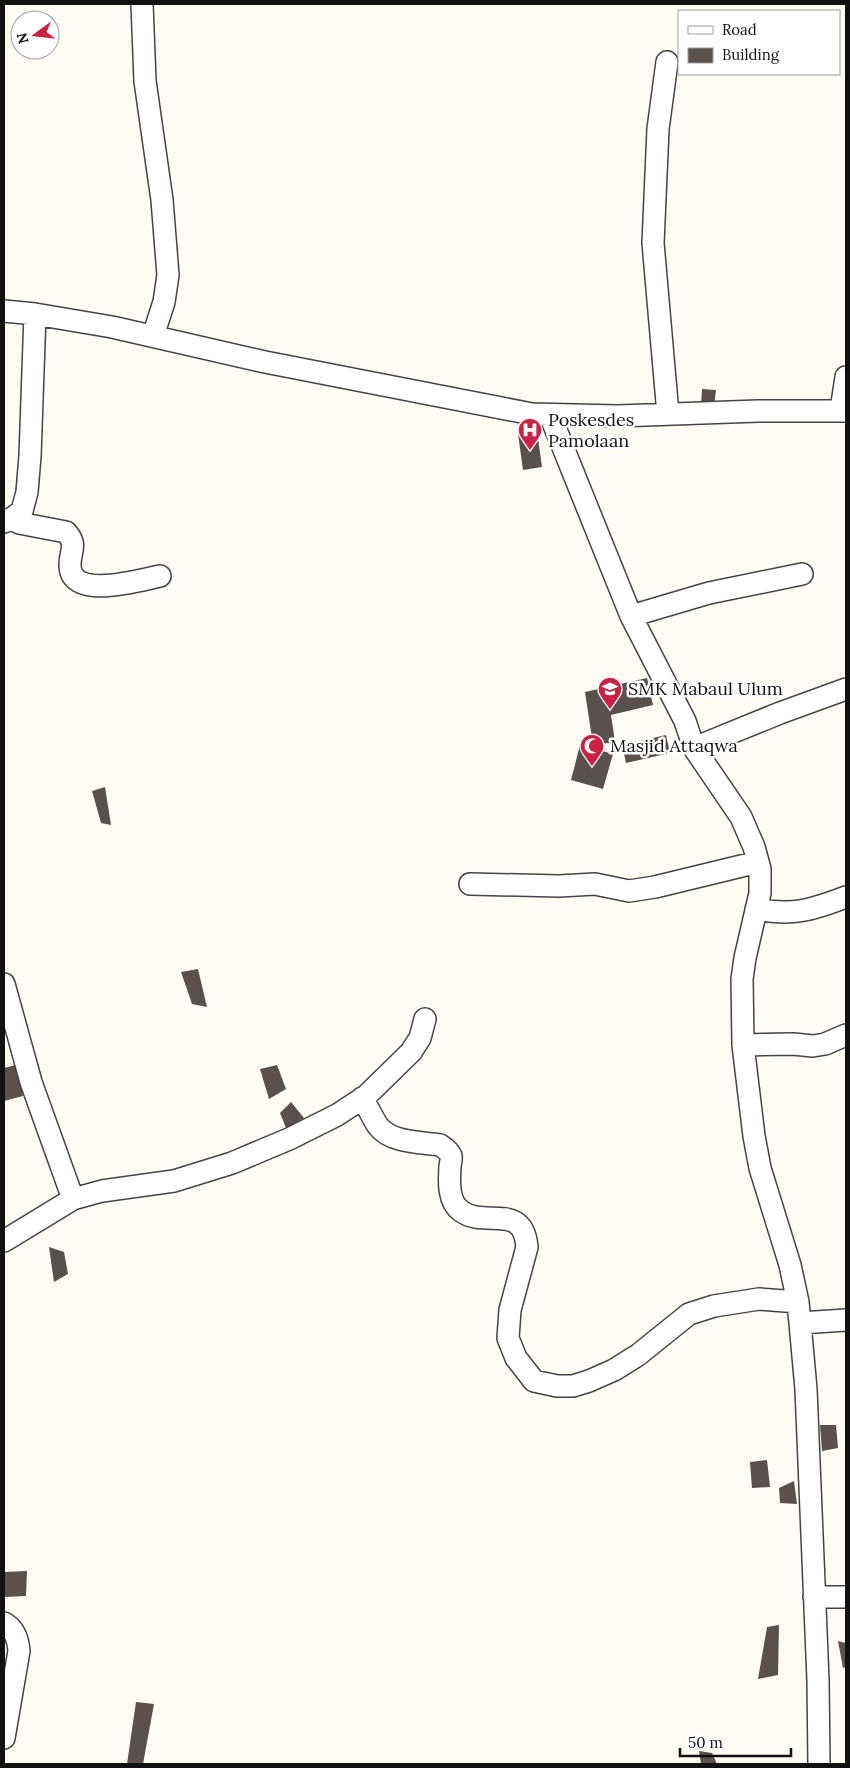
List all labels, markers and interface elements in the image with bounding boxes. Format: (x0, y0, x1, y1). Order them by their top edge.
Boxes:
north arrow (10, 10, 60, 60)
legend (678, 10, 840, 75)
text: Road (722, 20, 757, 39)
text: N (12, 31, 33, 46)
text: Building (722, 45, 780, 64)
place label: Poskesdes Pamolaan (548, 408, 634, 452)
hospital icon: Poskesdes Pamolaan (517, 417, 543, 451)
school or university icon: SMK Mabaul Ulum (597, 676, 623, 710)
place label: SMK Mabaul Ulum (628, 677, 783, 700)
mosque icon: Masjid Attaqwa (579, 733, 605, 767)
place label: Masjid Attaqwa (610, 734, 738, 757)
scale bar (680, 1726, 791, 1758)
text: 50 m (688, 1733, 723, 1752)

